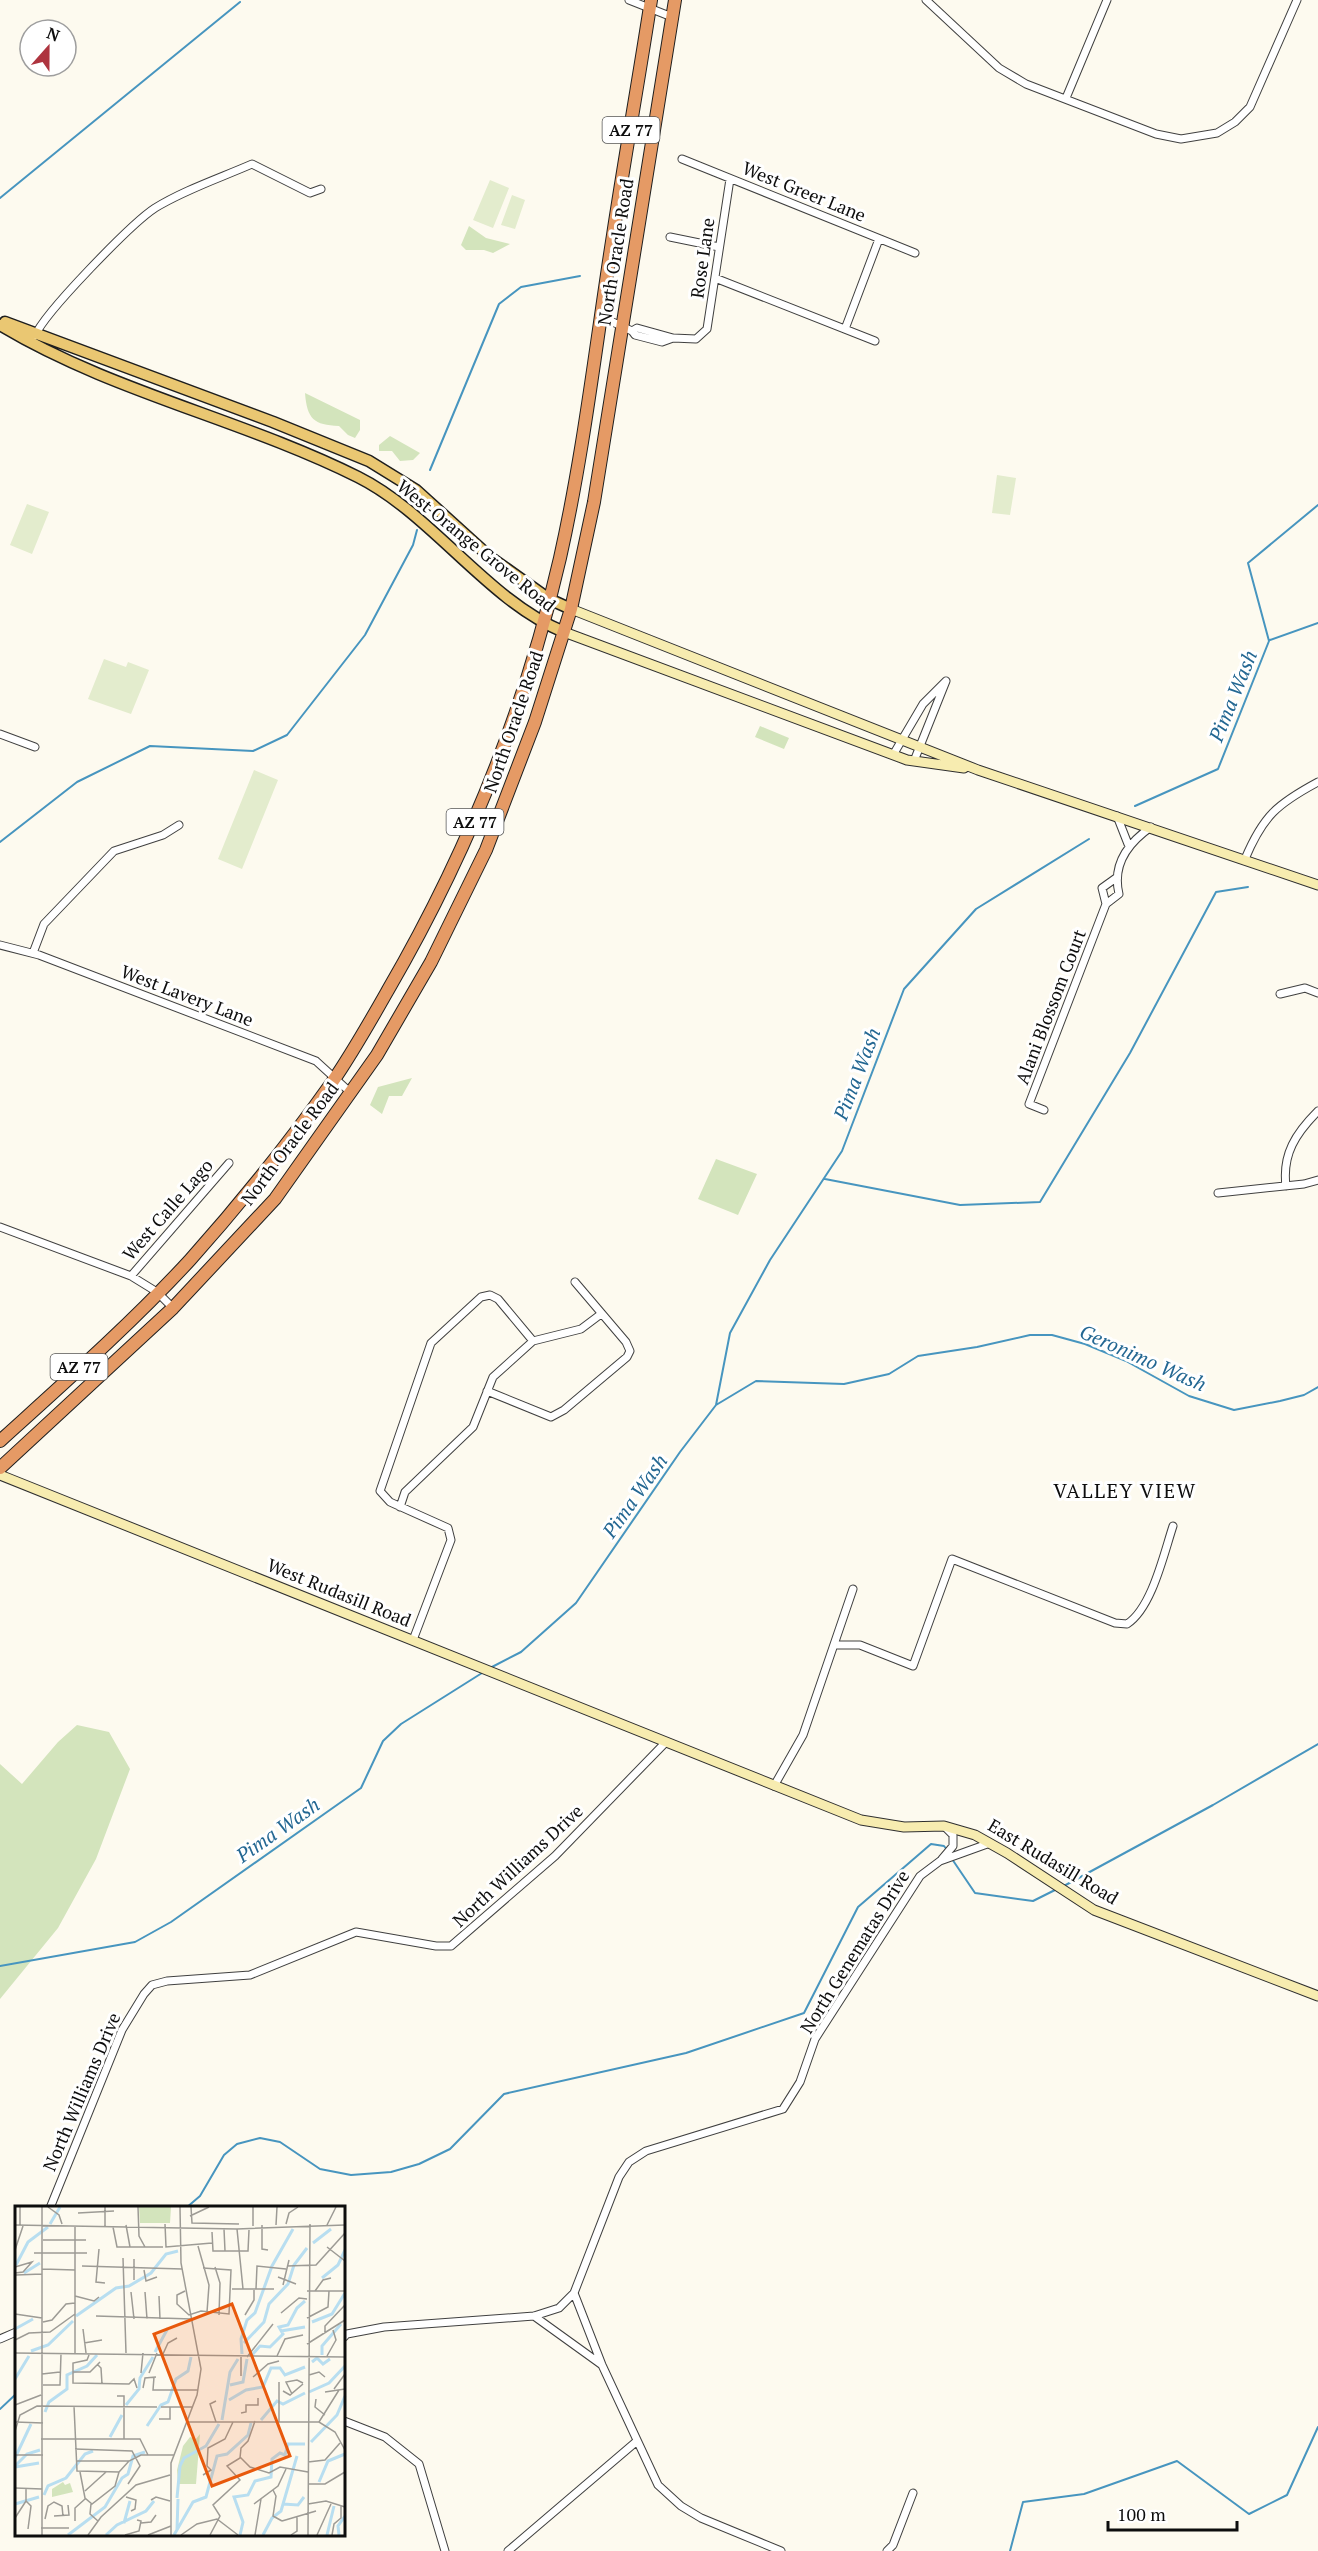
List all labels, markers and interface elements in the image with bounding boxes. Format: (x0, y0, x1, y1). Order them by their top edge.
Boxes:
north arrow (18, 18, 78, 78)
text: N (44, 22, 63, 46)
road number: AZ 77 (602, 117, 660, 143)
street label: West Greer Lane (739, 155, 870, 227)
street label: North Oracle Road (592, 177, 638, 327)
street label: Rose Lane (684, 216, 720, 300)
street label: West Orange Grove Road (392, 474, 561, 617)
water label: Pima Wash (1202, 646, 1263, 747)
street label: North Oracle Road (478, 648, 549, 796)
road number: AZ 77 (446, 809, 504, 835)
street label: Alani Blossom Court (1009, 925, 1091, 1088)
street label: West Lavery Lane (118, 959, 257, 1031)
water label: Pima Wash (826, 1024, 886, 1125)
street label: North Oracle Road (235, 1077, 343, 1210)
street label: West Calle Lago (117, 1154, 218, 1265)
water label: Geronimo Wash (1076, 1318, 1211, 1397)
road number: AZ 77 (50, 1354, 107, 1380)
water label: Pima Wash (595, 1448, 673, 1544)
district label: VALLEY VIEW (1053, 1477, 1197, 1504)
street label: West Rudasill Road (264, 1552, 415, 1632)
water label: Pima Wash (230, 1791, 325, 1869)
street label: North Williams Drive (447, 1799, 588, 1932)
street label: East Rudasill Road (984, 1813, 1123, 1910)
street label: North Genematas Drive (794, 1865, 914, 2038)
street label: North Williams Drive (37, 2009, 125, 2174)
inset map (15, 2206, 345, 2536)
scale bar (1108, 2494, 1237, 2532)
text: 100 m (1117, 2502, 1166, 2526)

